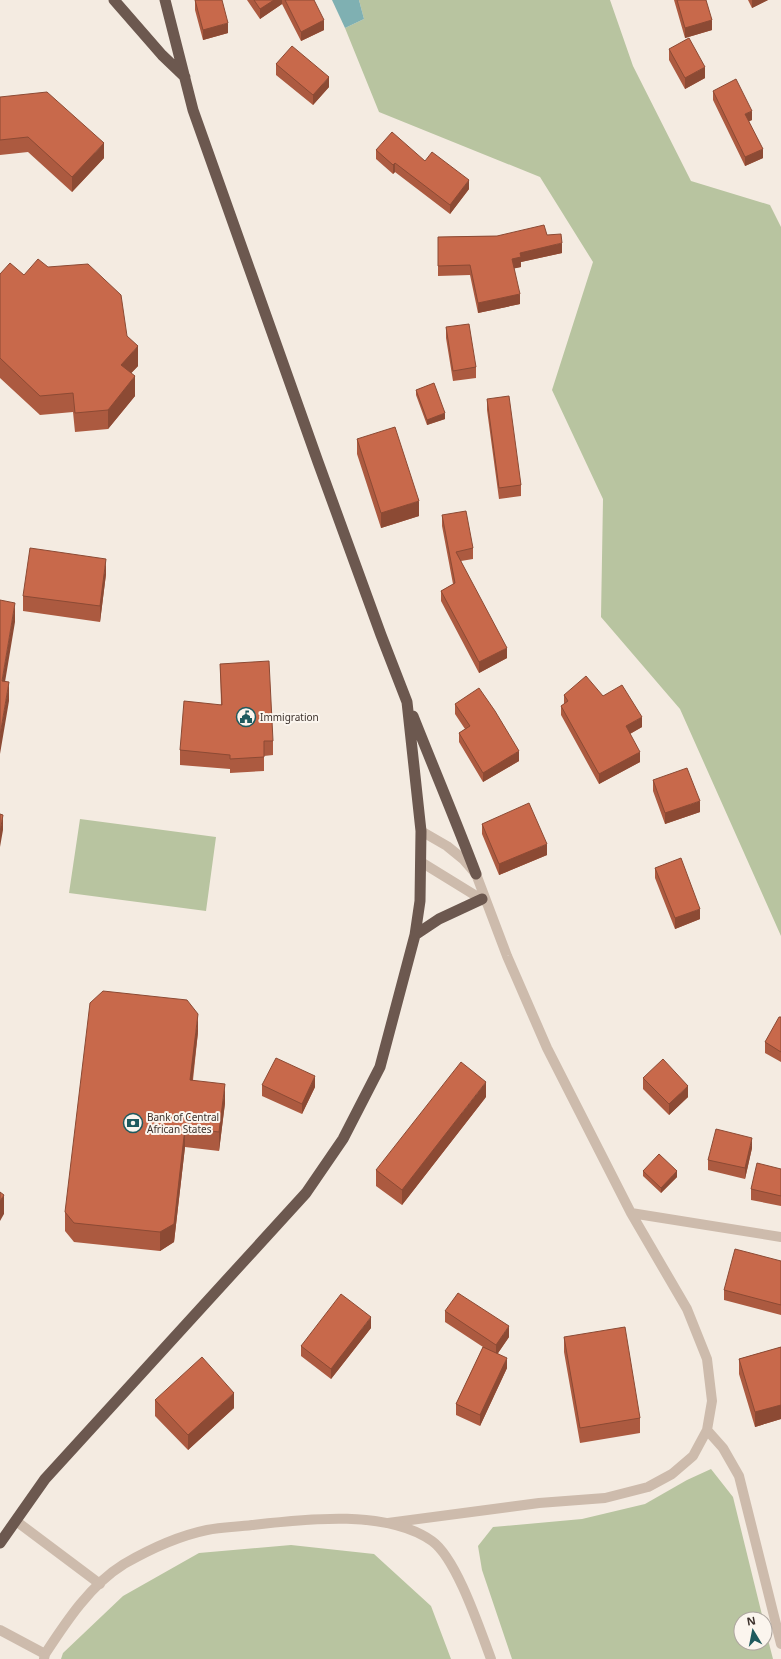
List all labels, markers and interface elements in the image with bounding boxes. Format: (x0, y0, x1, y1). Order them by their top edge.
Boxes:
public building icon: Immigration (235, 706, 257, 728)
place label: Immigration (260, 710, 319, 724)
place label: Bank of Central African States (147, 1110, 219, 1136)
bank icon: Bank of Central African States (122, 1112, 144, 1134)
north arrow (733, 1611, 773, 1651)
text: N (745, 1612, 757, 1629)

